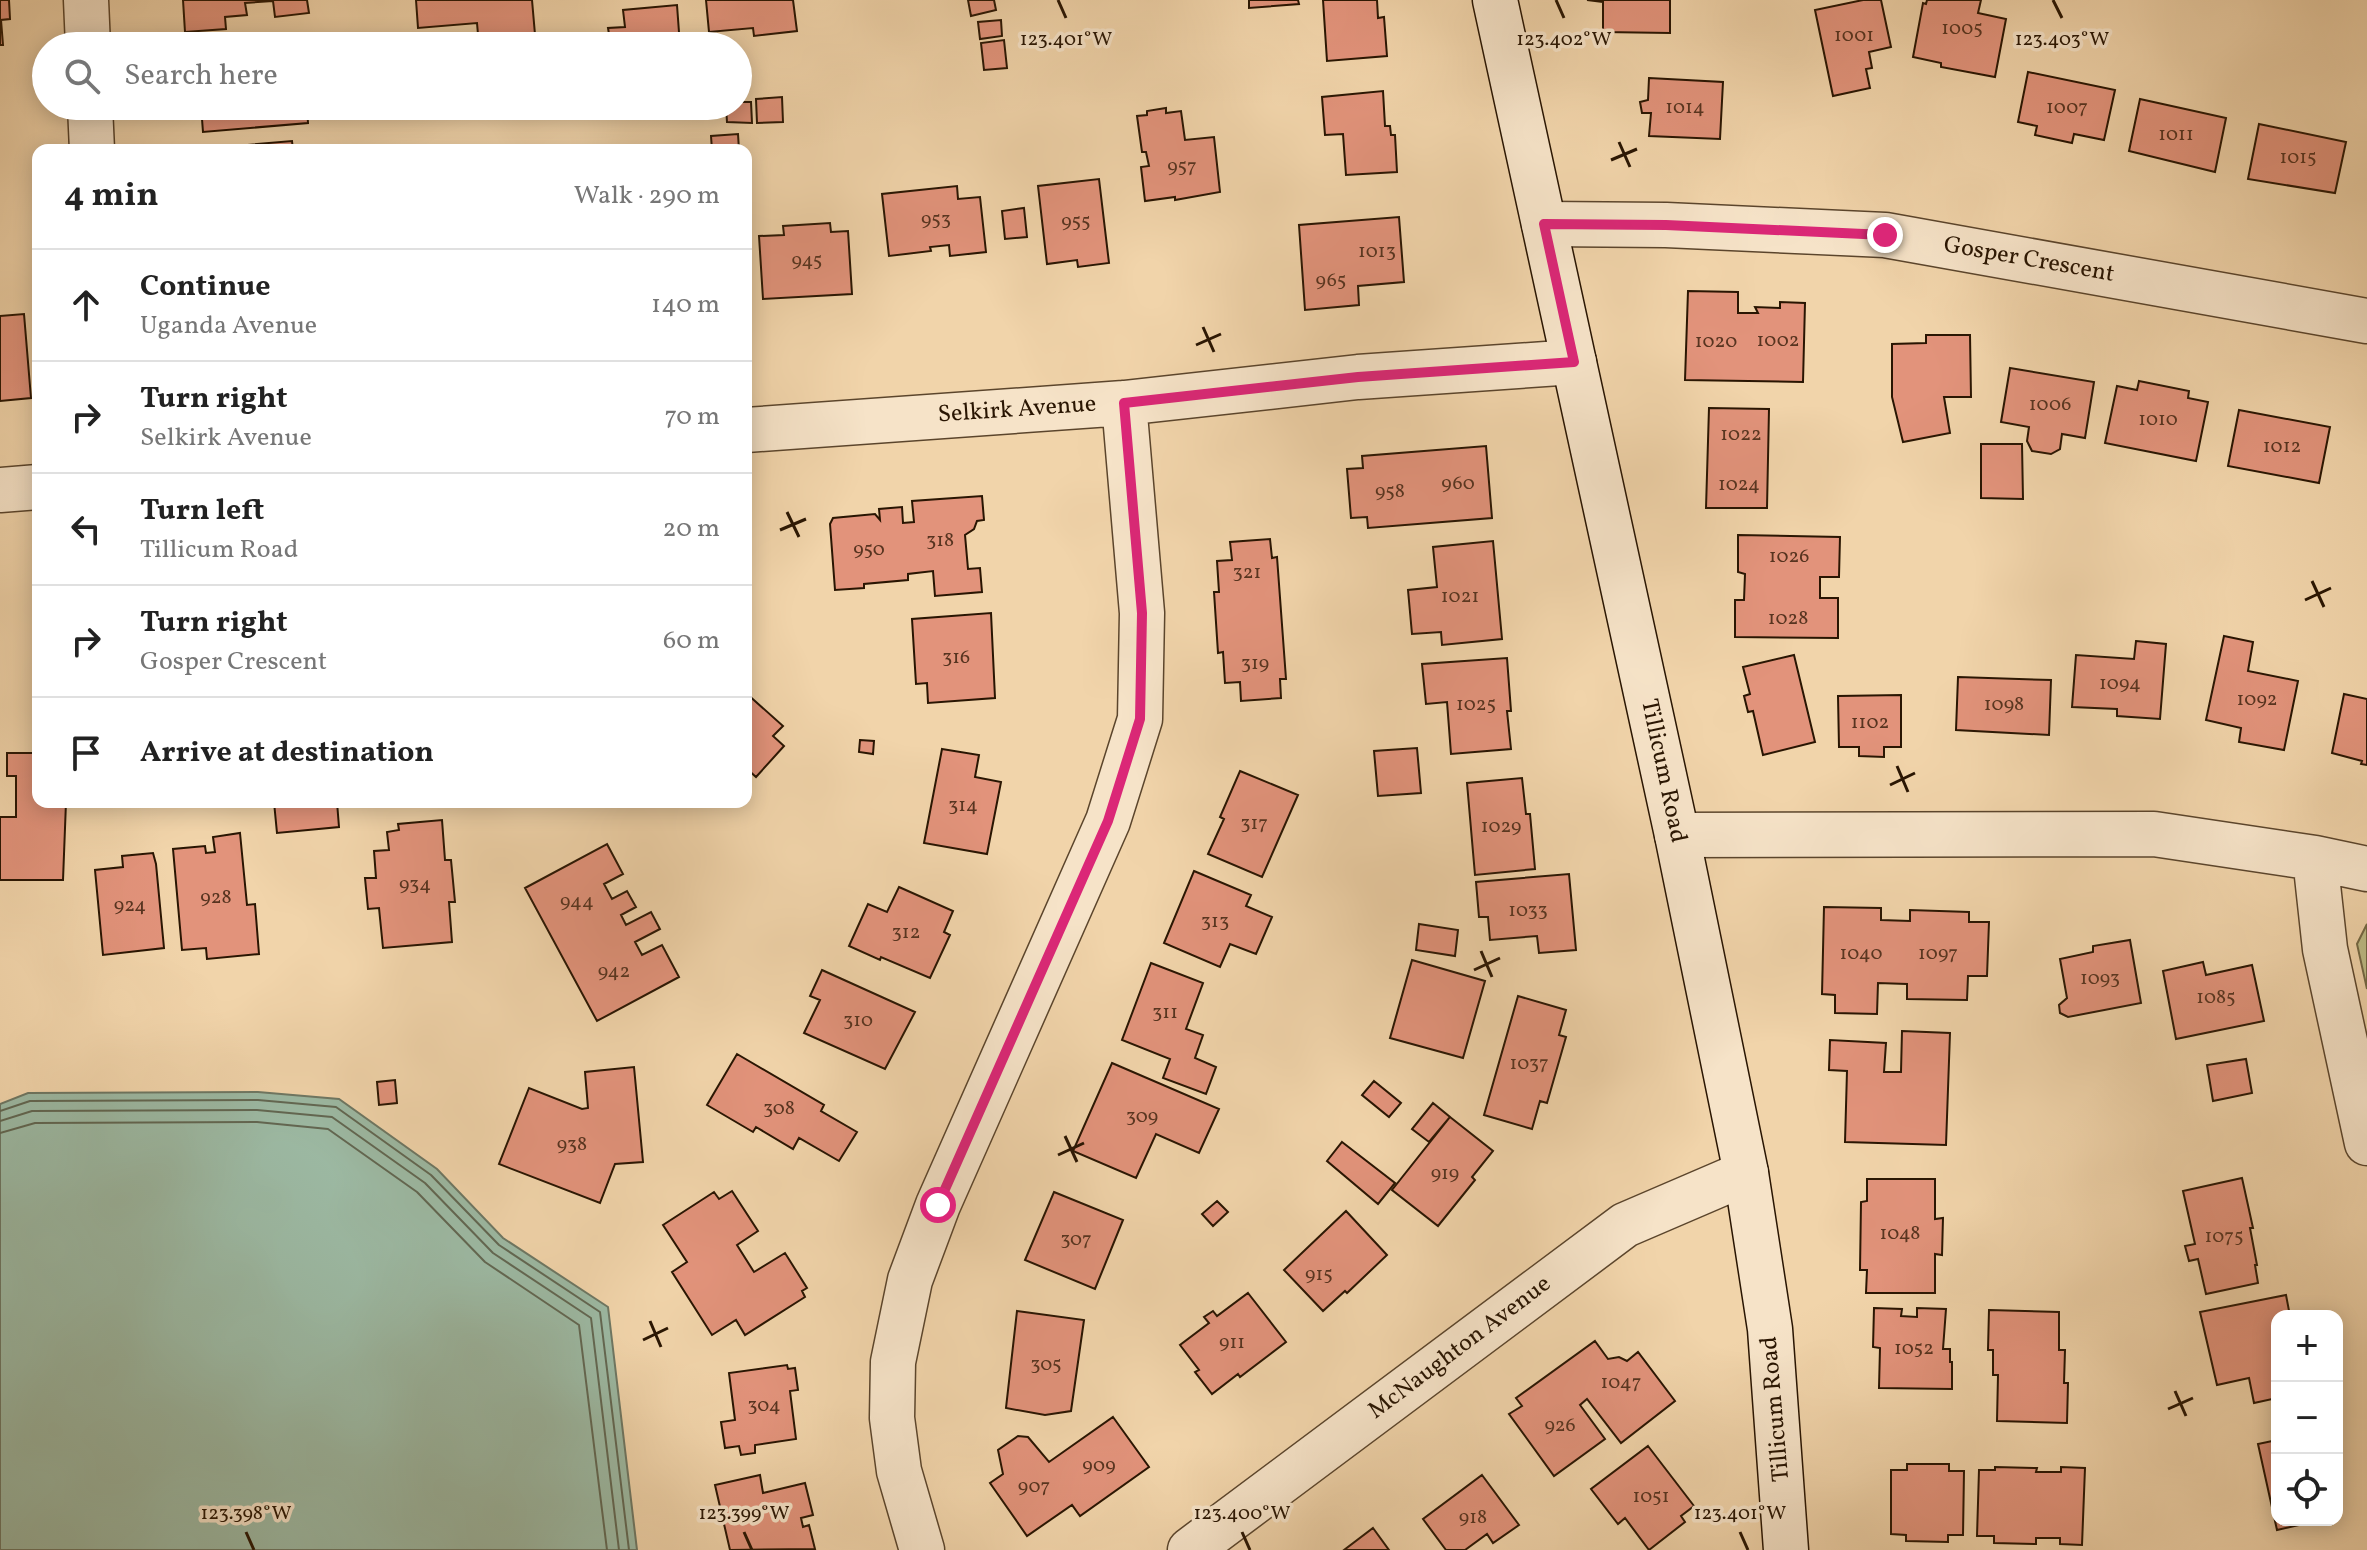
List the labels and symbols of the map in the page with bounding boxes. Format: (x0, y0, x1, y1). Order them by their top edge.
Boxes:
house number: 1005 (1941, 15, 1983, 43)
house number: 1001 (1834, 22, 1874, 50)
text: 123.401°W (1020, 26, 1112, 54)
text: 123.402°W (1516, 26, 1612, 54)
text: 123.403°W (2015, 26, 2109, 54)
house number: 1014 (1665, 94, 1705, 122)
house number: 1007 (2046, 94, 2088, 122)
house number: 1011 (2158, 121, 2194, 149)
house number: 1015 (2279, 144, 2317, 172)
house number: 957 (1167, 153, 1197, 181)
house number: 953 (921, 206, 951, 234)
house number: 955 (1061, 208, 1091, 236)
route end (1867, 217, 1903, 253)
street label: Gosper Crescent (1941, 228, 2117, 292)
house number: 1013 (1358, 238, 1396, 266)
house number: 945 (792, 247, 822, 275)
house number: 965 (1316, 267, 1346, 295)
house number: 1002 (1757, 327, 1799, 355)
house number: 1020 (1695, 328, 1737, 356)
street label: Selkirk Avenue (937, 388, 1097, 432)
house number: 1006 (2029, 391, 2071, 419)
house number: 1010 (2138, 406, 2178, 434)
house number: 1022 (1720, 421, 1762, 449)
house number: 1012 (2263, 433, 2301, 461)
house number: 960 (1441, 470, 1475, 498)
house number: 1024 (1718, 471, 1760, 499)
house number: 958 (1375, 478, 1405, 506)
house number: 318 (926, 527, 954, 555)
house number: 950 (853, 536, 885, 564)
house number: 1026 (1769, 543, 1809, 571)
house number: 321 (1233, 559, 1261, 587)
house number: 1021 (1441, 583, 1479, 611)
house number: 1028 (1768, 605, 1808, 633)
house number: 316 (942, 644, 970, 672)
house number: 319 (1241, 650, 1269, 678)
house number: 1094 (2099, 670, 2141, 698)
house number: 1092 (2236, 686, 2278, 714)
house number: 1025 (1456, 691, 1496, 719)
house number: 1098 (1984, 691, 2024, 719)
street label: Tillicum Road (1631, 696, 1695, 846)
house number: 1102 (1851, 709, 1889, 737)
house number: 314 (948, 792, 978, 820)
house number: 317 (1240, 810, 1268, 838)
house number: 1029 (1481, 813, 1521, 841)
house number: 934 (399, 871, 431, 899)
house number: 928 (200, 884, 232, 912)
house number: 944 (560, 888, 594, 916)
house number: 924 (114, 892, 146, 920)
house number: 1033 (1508, 897, 1548, 925)
house number: 313 (1201, 908, 1229, 936)
house number: 312 (892, 919, 920, 947)
house number: 1040 (1840, 940, 1882, 968)
house number: 1097 (1918, 940, 1958, 968)
house number: 942 (598, 958, 630, 986)
house number: 1093 (2080, 965, 2120, 993)
house number: 1085 (2196, 984, 2236, 1012)
house number: 311 (1152, 999, 1178, 1027)
house number: 310 (843, 1007, 873, 1035)
house number: 1037 (1509, 1050, 1549, 1078)
house number: 308 (763, 1095, 795, 1123)
house number: 309 (1126, 1103, 1158, 1131)
house number: 938 (557, 1131, 587, 1159)
house number: 919 (1431, 1160, 1459, 1188)
route start (920, 1187, 956, 1223)
house number: 1048 (1880, 1220, 1920, 1248)
house number: 1075 (2204, 1223, 2244, 1251)
house number: 307 (1060, 1226, 1092, 1254)
house number: 915 (1305, 1261, 1333, 1289)
street label: McNaughton Avenue (1362, 1268, 1558, 1428)
house number: 911 (1219, 1329, 1245, 1357)
street label: Tillicum Road (1753, 1335, 1799, 1483)
house number: 1052 (1894, 1335, 1934, 1363)
house number: 305 (1030, 1351, 1062, 1379)
house number: 1047 (1601, 1369, 1641, 1397)
house number: 304 (747, 1392, 781, 1420)
house number: 926 (1544, 1412, 1576, 1440)
house number: 909 (1082, 1452, 1116, 1480)
house number: 907 (1018, 1473, 1050, 1501)
house number: 1051 (1633, 1483, 1669, 1511)
text: 123.398°W (200, 1500, 292, 1528)
text: 123.399°W (698, 1500, 790, 1528)
text: 123.400°W (1194, 1500, 1291, 1528)
text: 123.401°W (1694, 1500, 1786, 1528)
house number: 918 (1459, 1504, 1487, 1532)

